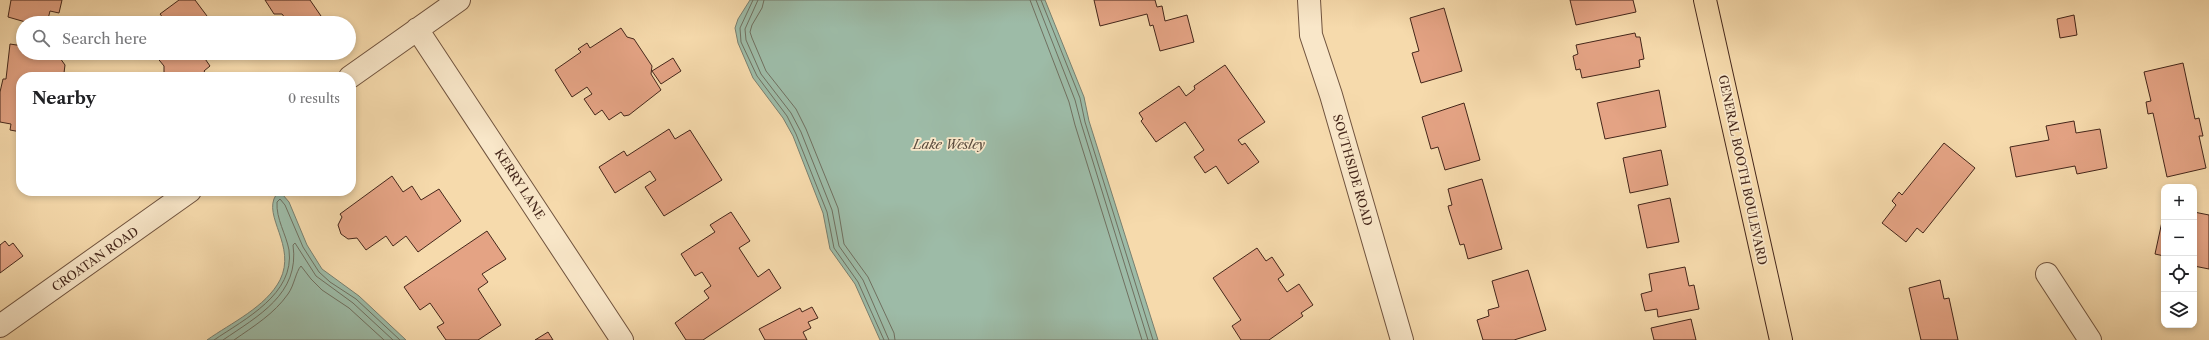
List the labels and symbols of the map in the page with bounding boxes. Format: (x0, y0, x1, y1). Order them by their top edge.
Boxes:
street label: GENERAL BOOTH BOULEVARD (1715, 73, 1771, 267)
street label: SOUTHSIDE ROAD (1330, 113, 1376, 228)
water label: Lake Wesley (912, 136, 985, 152)
street label: KERRY LANE (492, 146, 548, 222)
street label: CROATAN ROAD (49, 223, 141, 295)

